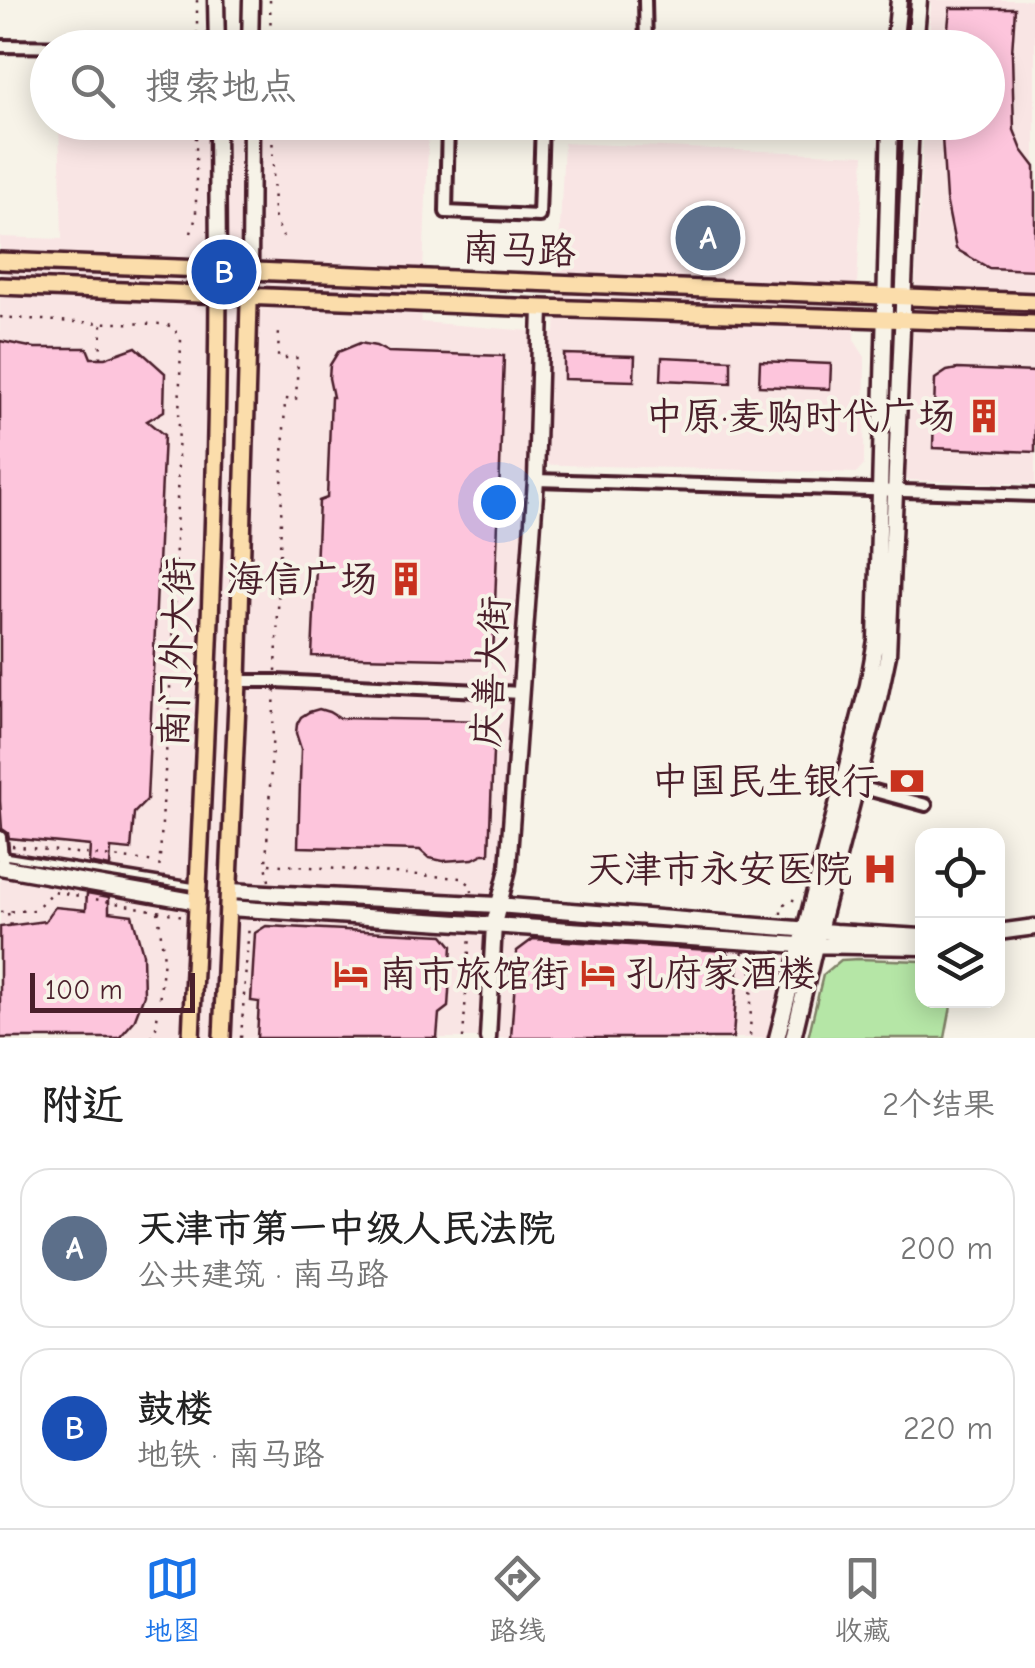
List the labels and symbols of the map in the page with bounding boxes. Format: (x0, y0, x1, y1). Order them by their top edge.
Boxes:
pin: A (676, 200, 740, 276)
street label: 南马路 (461, 226, 577, 274)
pin: B (192, 234, 256, 310)
place label: 中原·麦购时代广场 (645, 395, 956, 439)
building icon: 中原·麦购时代广场 (965, 397, 1003, 435)
your location (473, 477, 524, 528)
street label: 南门外大街 (152, 556, 202, 748)
place label: 海信广场 (226, 558, 378, 602)
building icon: 海信广场 (387, 560, 425, 598)
street label: 庆善大街 (464, 595, 518, 749)
place label: 中国民生银行 (651, 760, 879, 804)
bank icon: 中国民生银行 (888, 762, 926, 800)
place label: 天津市永安医院 (586, 848, 852, 892)
hospital icon: 天津市永安医院 (861, 850, 899, 888)
place label: 孔府家酒楼 (626, 952, 816, 996)
place label: 南市旅馆街 (379, 953, 569, 997)
hotel icon: 孔府家酒楼 (579, 954, 617, 992)
hotel icon: 南市旅馆街 (332, 955, 370, 993)
scale bar (30, 968, 195, 1013)

